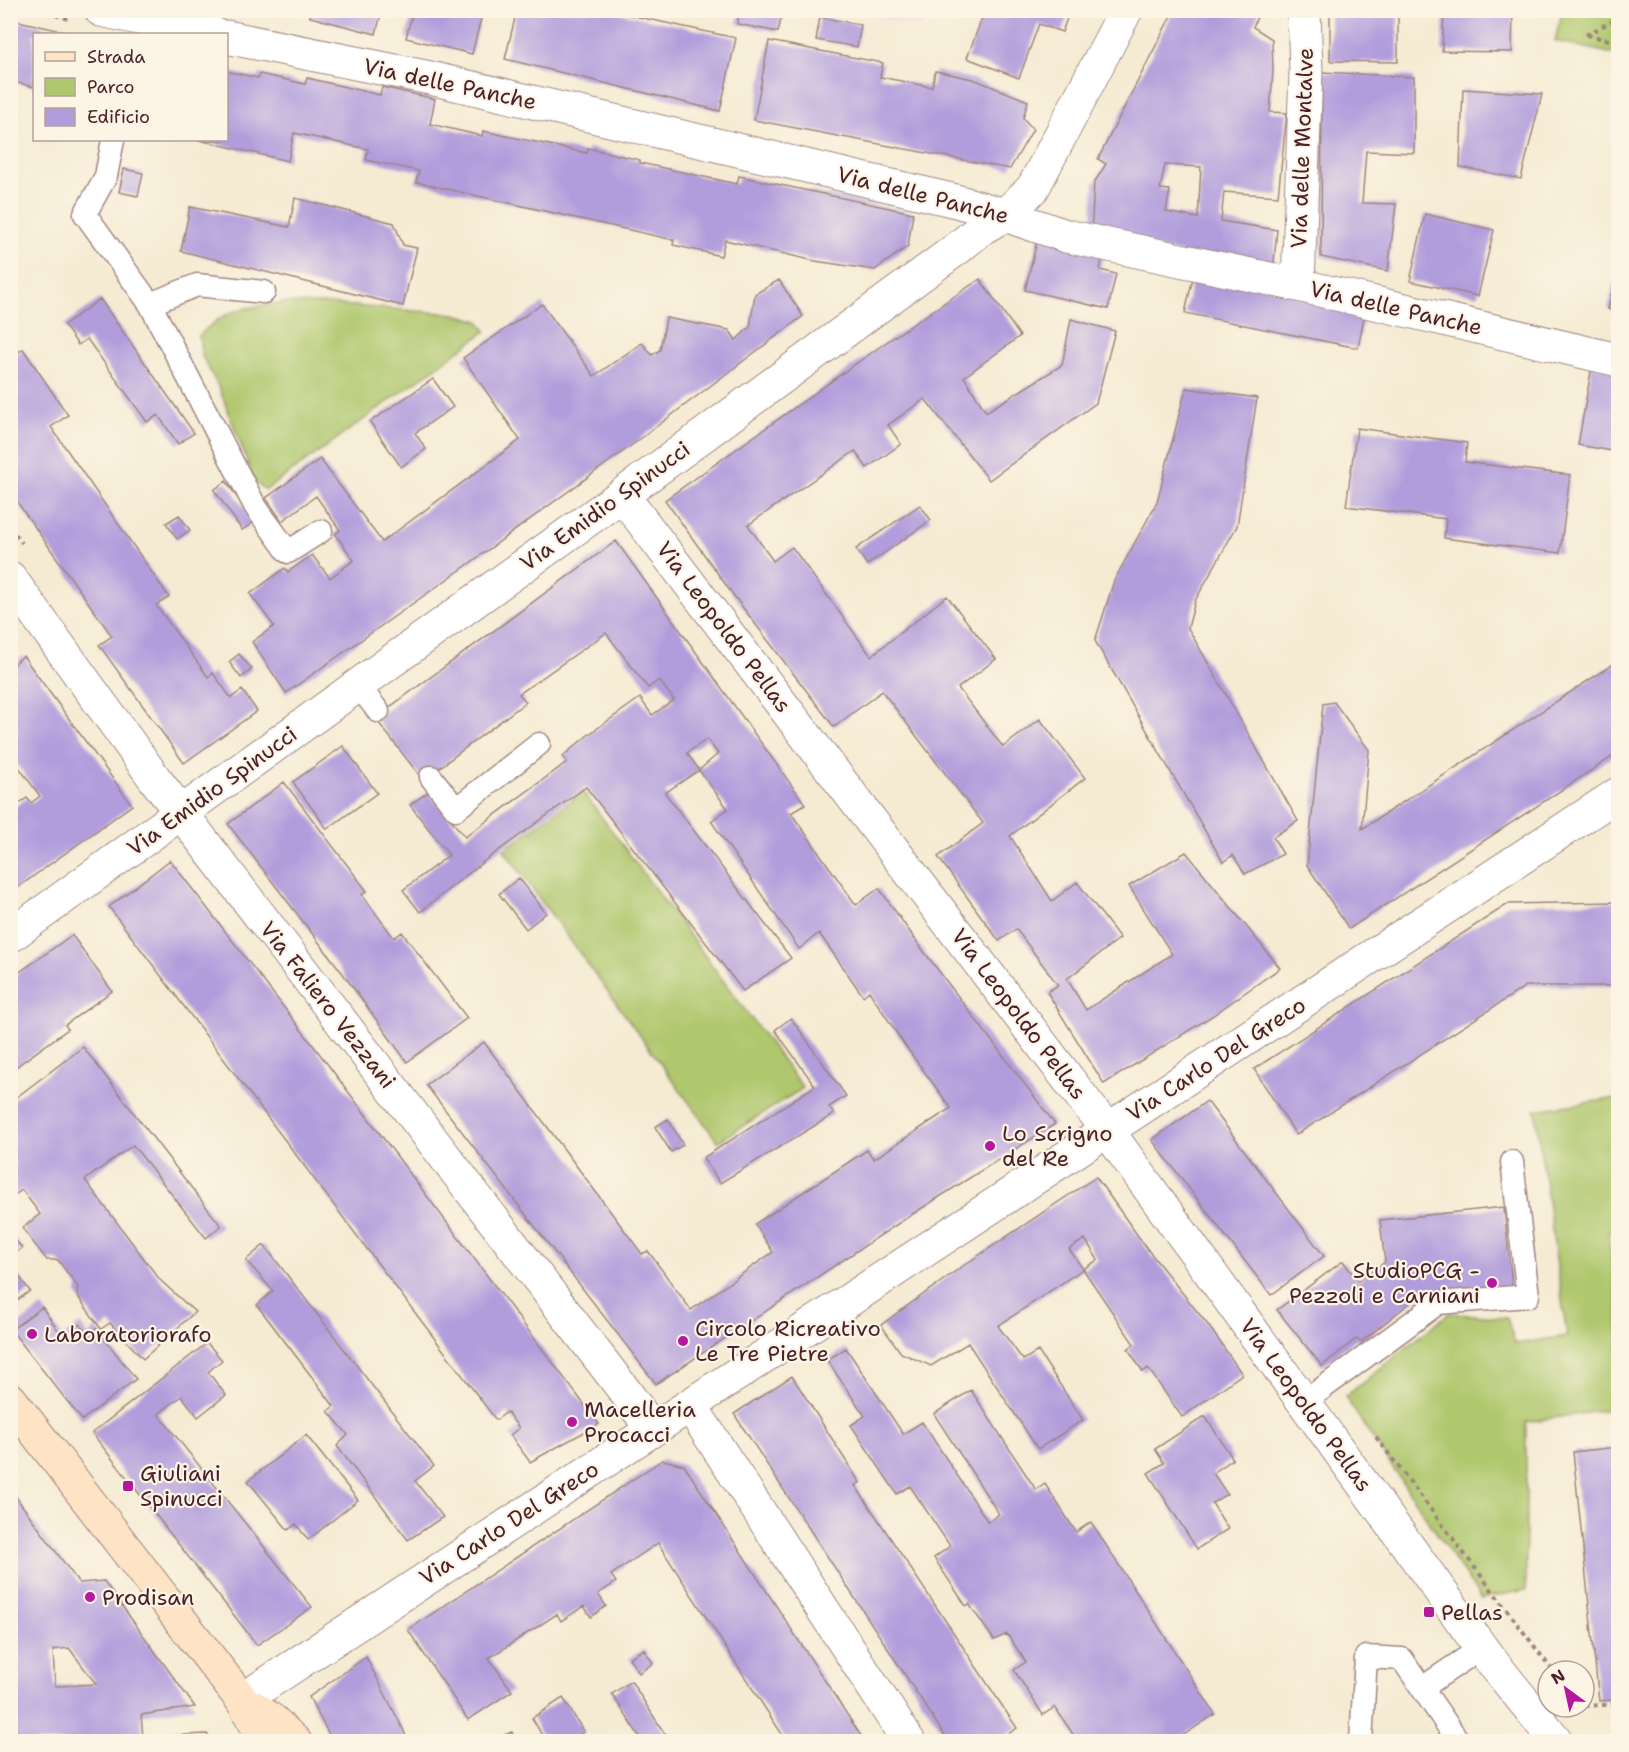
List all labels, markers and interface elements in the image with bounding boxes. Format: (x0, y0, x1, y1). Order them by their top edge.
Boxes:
legend (33, 33, 228, 141)
text: Strada (87, 45, 146, 69)
street label: Via delle Montalve (1284, 47, 1320, 249)
street label: Via delle Panche (361, 51, 539, 117)
text: Parco (87, 75, 135, 99)
text: Edificio (87, 105, 150, 129)
street label: Via delle Panche (834, 160, 1012, 230)
street label: Via delle Panche (1307, 274, 1485, 342)
street label: Via Emidio Spinucci (514, 434, 696, 578)
street label: Via Leopoldo Pellas (650, 535, 798, 719)
street label: Via Emidio Spinucci (121, 719, 303, 863)
street label: Via Faliero Vezzani (254, 915, 402, 1095)
street label: Via Leopoldo Pellas (945, 922, 1093, 1106)
street label: Via Carlo Del Greco (1121, 990, 1311, 1128)
place label: Lo Scrigno del Re (1002, 1119, 1113, 1173)
marker: Lo Scrigno del Re (983, 1139, 997, 1153)
place label: StudioPCG - Pezzoli e Carniani (1289, 1256, 1480, 1310)
marker: StudioPCG - Pezzoli e Carniani (1485, 1276, 1499, 1290)
street label: Via Leopoldo Pellas (1233, 1313, 1379, 1497)
place label: Circolo Ricreativo Le Tre Pietre (695, 1314, 881, 1368)
place label: Laboratoriorafo (44, 1320, 212, 1349)
marker: Laboratoriorafo (25, 1327, 39, 1341)
marker: Circolo Ricreativo Le Tre Pietre (676, 1334, 690, 1348)
place label: Macelleria Procacci (584, 1395, 696, 1449)
marker: Macelleria Procacci (565, 1415, 579, 1429)
street label: Via Carlo Del Greco (414, 1454, 604, 1592)
place label: Giuliani Spinucci (140, 1459, 223, 1513)
marker: Giuliani Spinucci (121, 1479, 135, 1493)
place label: Prodisan (102, 1583, 194, 1612)
marker: Prodisan (83, 1590, 97, 1604)
place label: Pellas (1441, 1598, 1503, 1627)
marker: Pellas (1422, 1605, 1436, 1619)
north arrow (1536, 1659, 1596, 1719)
text: N (1547, 1665, 1569, 1689)

